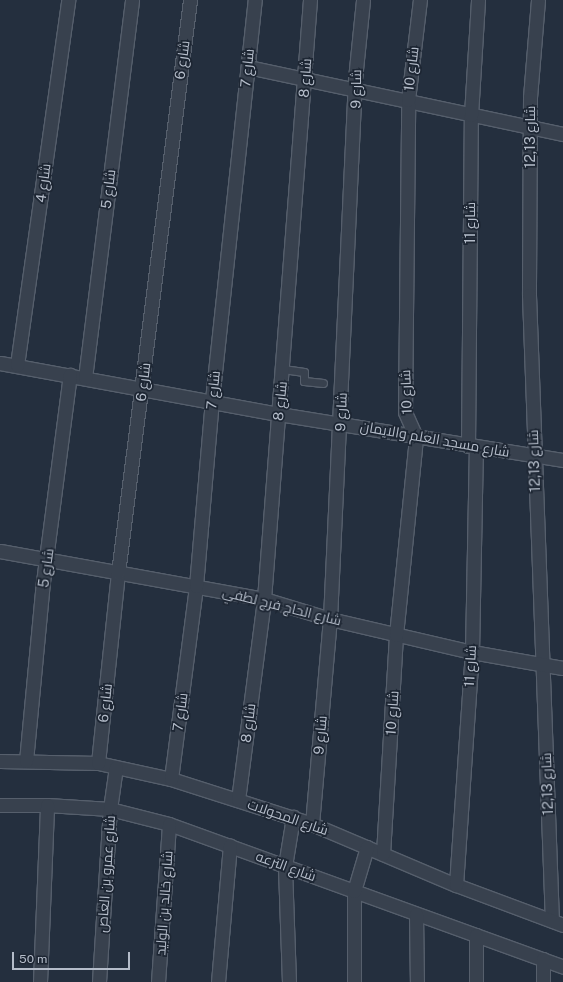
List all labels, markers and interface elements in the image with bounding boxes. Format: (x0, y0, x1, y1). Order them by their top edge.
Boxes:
street label: شارع 6 (171, 39, 193, 81)
street label: شارع 10 (400, 46, 422, 92)
street label: شارع 7 (237, 48, 257, 88)
street label: شارع 8 (295, 58, 315, 98)
street label: شارع 9 (347, 69, 365, 109)
street label: شارع 12,13 (522, 106, 538, 168)
street label: شارع 4 (32, 162, 54, 204)
street label: شارع 5 (97, 168, 119, 210)
street label: شارع 11 (462, 202, 478, 244)
street label: شارع 6 (132, 362, 154, 402)
street label: شارع 10 (397, 369, 415, 415)
street label: شارع 7 (203, 370, 223, 410)
street label: شارع 8 (270, 380, 290, 422)
street label: شارع 9 (332, 392, 350, 432)
street label: شارع مسجد العلم والايمان (359, 418, 511, 460)
street label: شارع 12,13 (525, 429, 543, 493)
street label: شارع 5 (35, 547, 57, 589)
street label: شارع الحاج فرج لطفي (221, 583, 343, 629)
street label: شارع 11 (461, 645, 479, 687)
street label: شارع 6 (95, 683, 115, 723)
street label: شارع 10 (382, 690, 402, 736)
street label: شارع 7 (169, 692, 191, 732)
street label: شارع 8 (237, 702, 259, 744)
street label: شارع 9 (310, 715, 330, 755)
street label: شارع 12,13 (538, 752, 556, 816)
street label: شارع المحولات (245, 795, 331, 839)
street label: شارع عمرو بن العاص (94, 815, 118, 933)
street label: شارع الترعه (254, 847, 318, 885)
street label: شارع خالد بن الوليد (152, 850, 176, 956)
scale bar (14, 944, 132, 970)
text: 50 m (19, 952, 47, 966)

